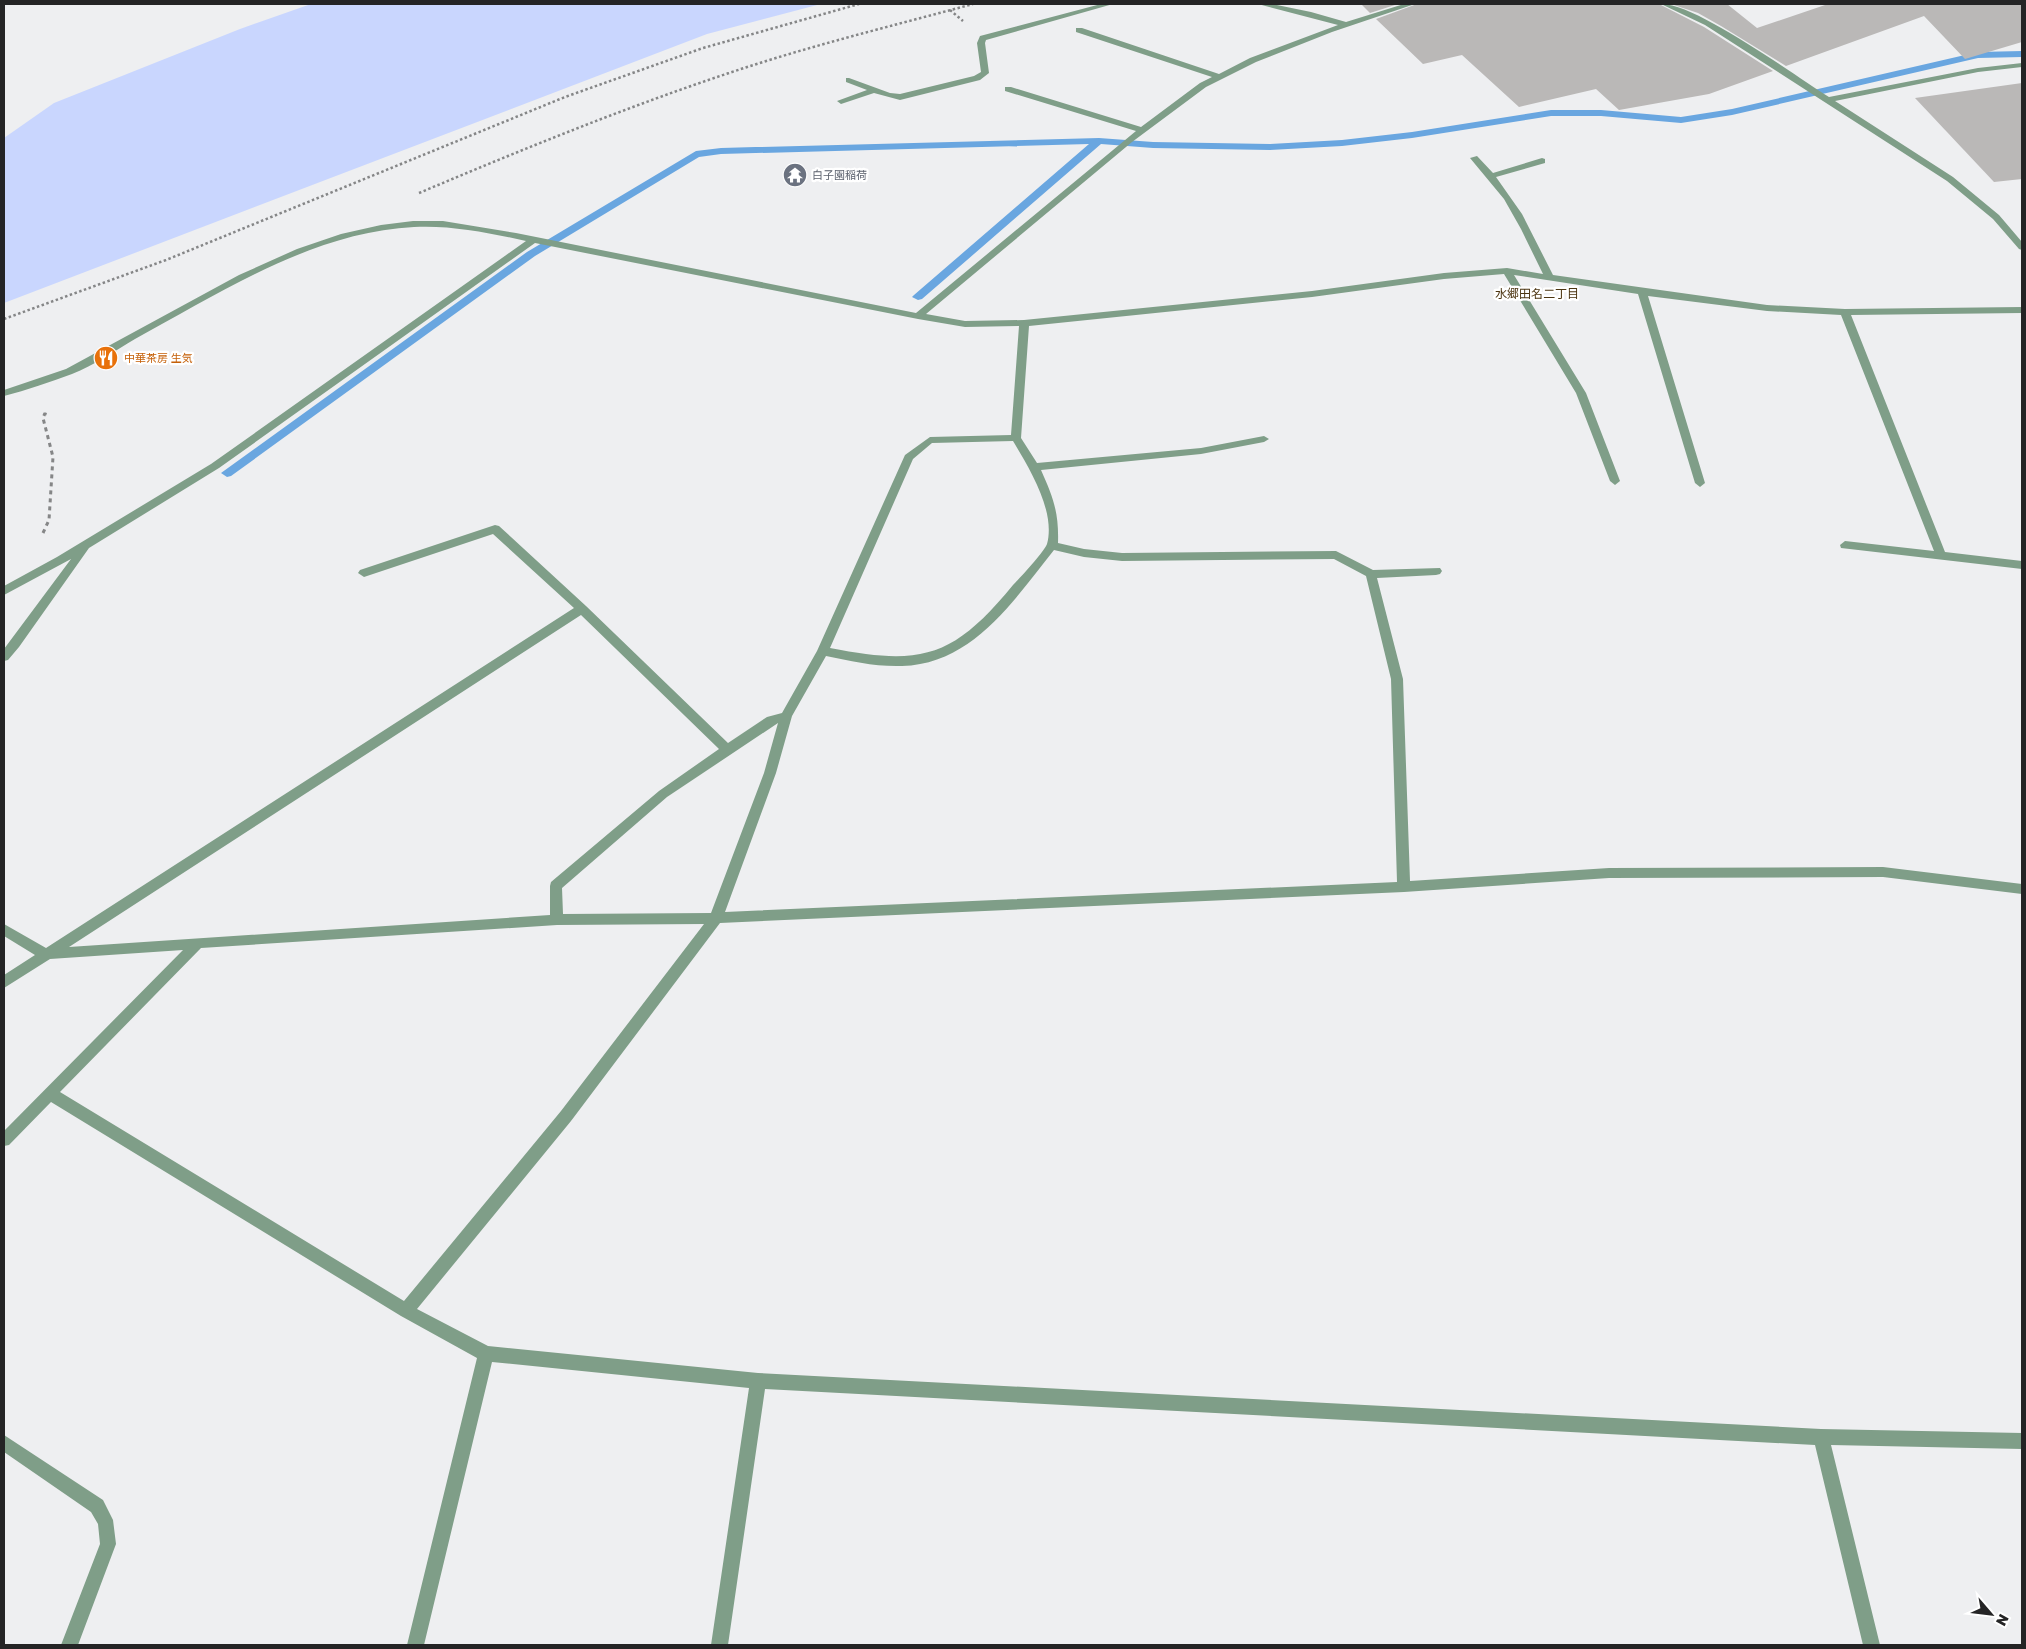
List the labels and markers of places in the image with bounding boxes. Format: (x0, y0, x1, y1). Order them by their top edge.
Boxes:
temple icon: 白子園稲荷 (782, 162, 808, 188)
place label: 白子園稲荷 (812, 168, 867, 181)
restaurant icon: 中華茶房 生気 (93, 345, 119, 371)
place label: 中華茶房 生気 (124, 351, 193, 364)

